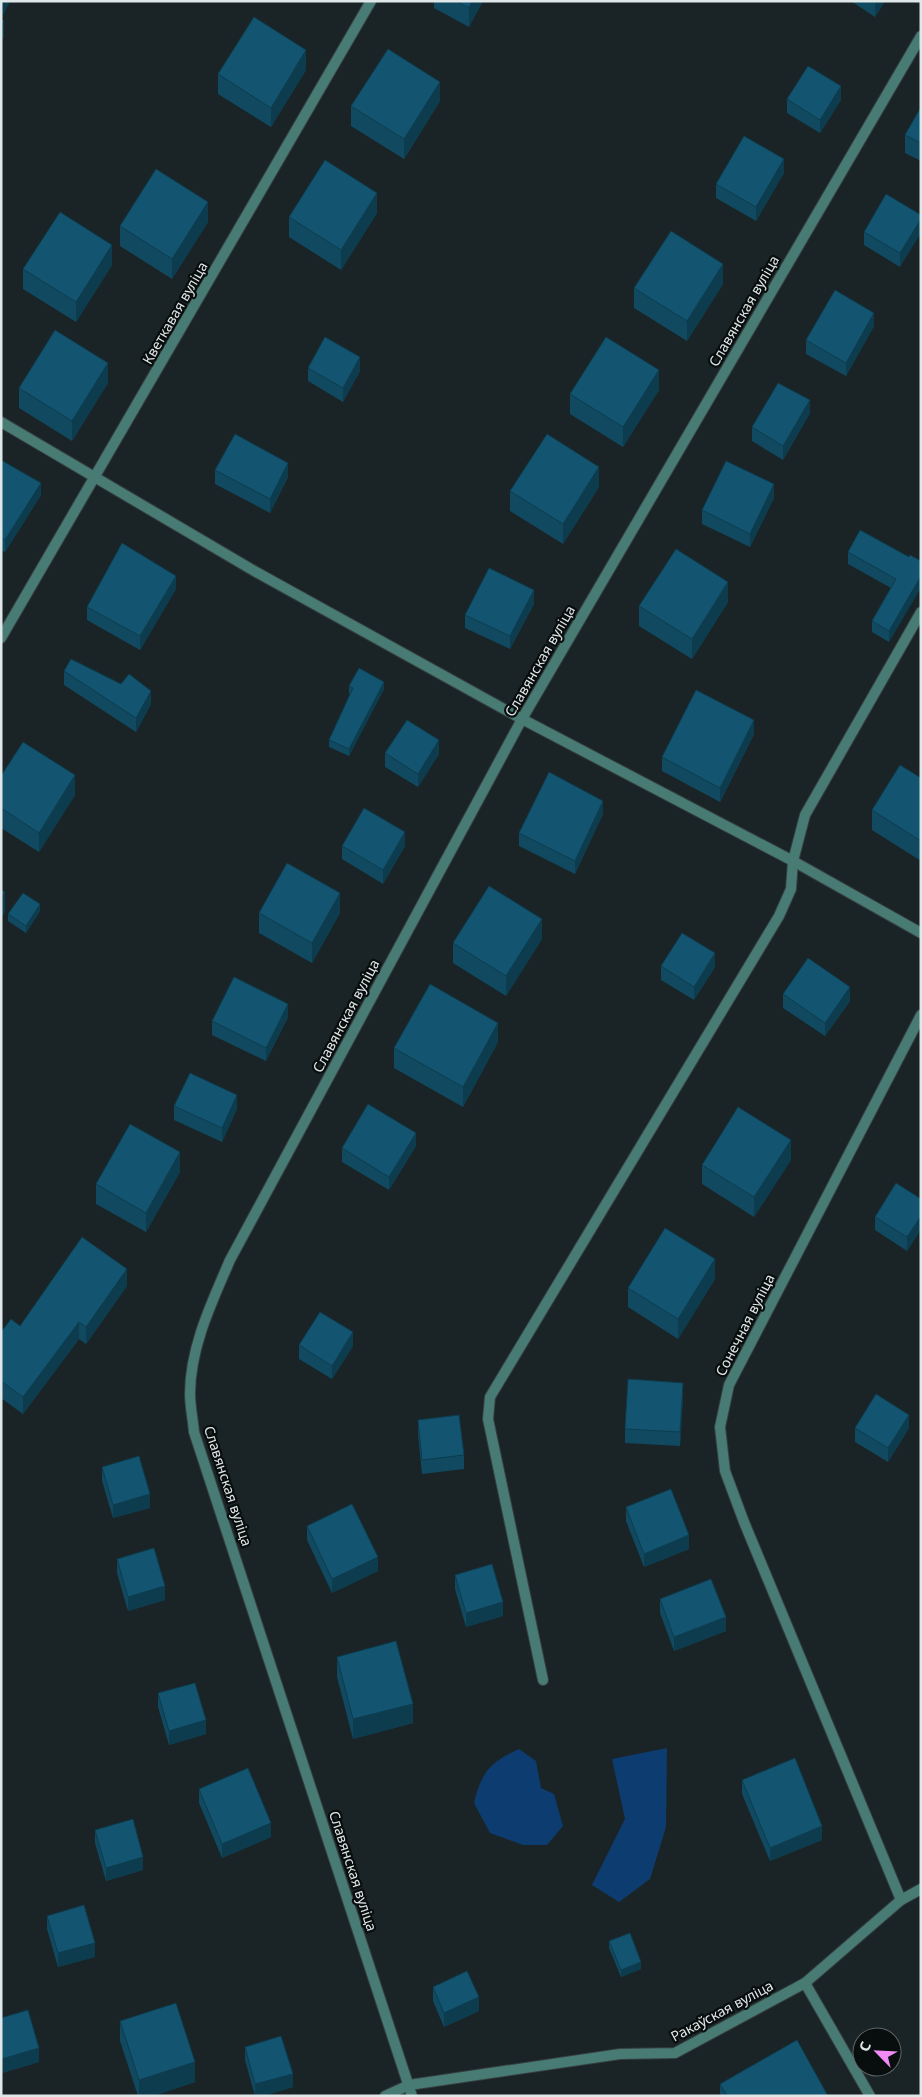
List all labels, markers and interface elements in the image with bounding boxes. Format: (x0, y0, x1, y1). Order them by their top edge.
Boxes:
street label: Славянская вуліца (704, 252, 783, 370)
street label: Кветкавая вуліца (137, 258, 212, 367)
street label: Славянская вуліца (500, 602, 579, 720)
street label: Славянская вуліца (308, 956, 383, 1076)
street label: Сонечная вуліца (711, 1270, 778, 1379)
street label: Славянская вуліца (200, 1423, 257, 1548)
street label: Славянская вуліца (325, 1808, 382, 1933)
street label: Ракаўская вуліца (667, 1976, 776, 2046)
north arrow (852, 2027, 902, 2077)
text: С (854, 2039, 875, 2054)

